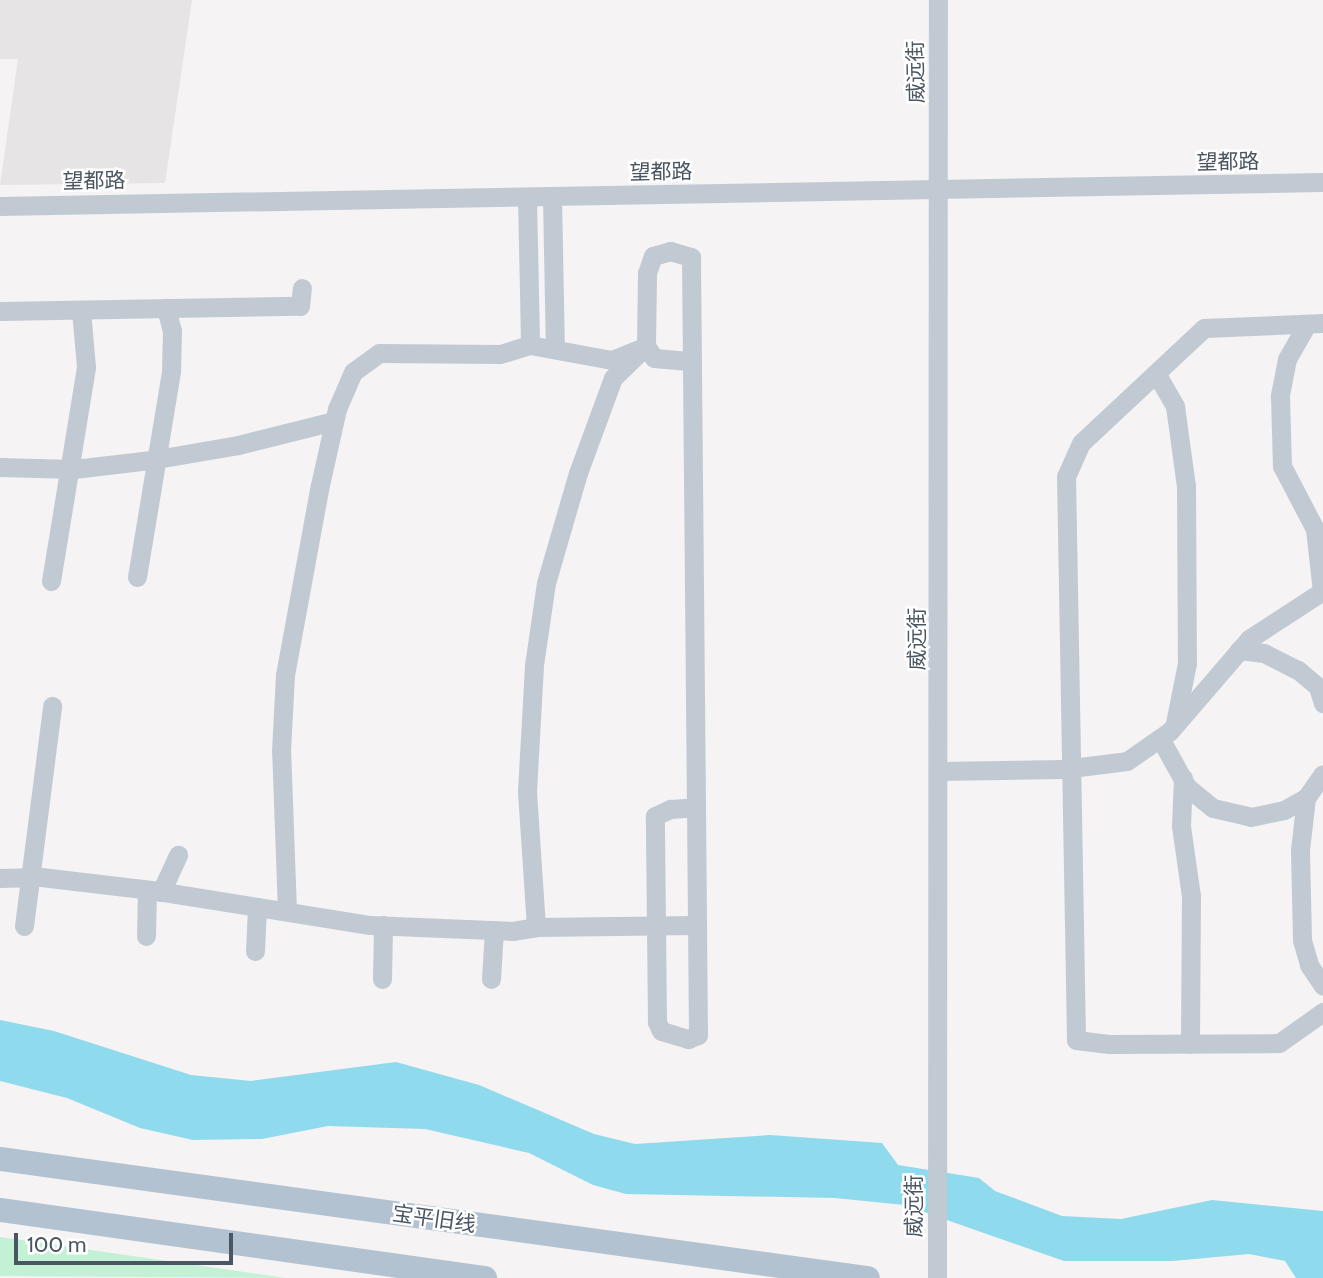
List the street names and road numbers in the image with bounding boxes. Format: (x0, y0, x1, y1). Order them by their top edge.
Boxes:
street label: 威远街 (903, 40, 929, 104)
street label: 望都路 (1196, 149, 1260, 175)
street label: 望都路 (629, 159, 693, 185)
street label: 望都路 (62, 168, 126, 194)
street label: 威远街 (904, 608, 930, 670)
street label: 威远街 (901, 1175, 927, 1237)
street label: 宝平旧线 (391, 1201, 477, 1237)

